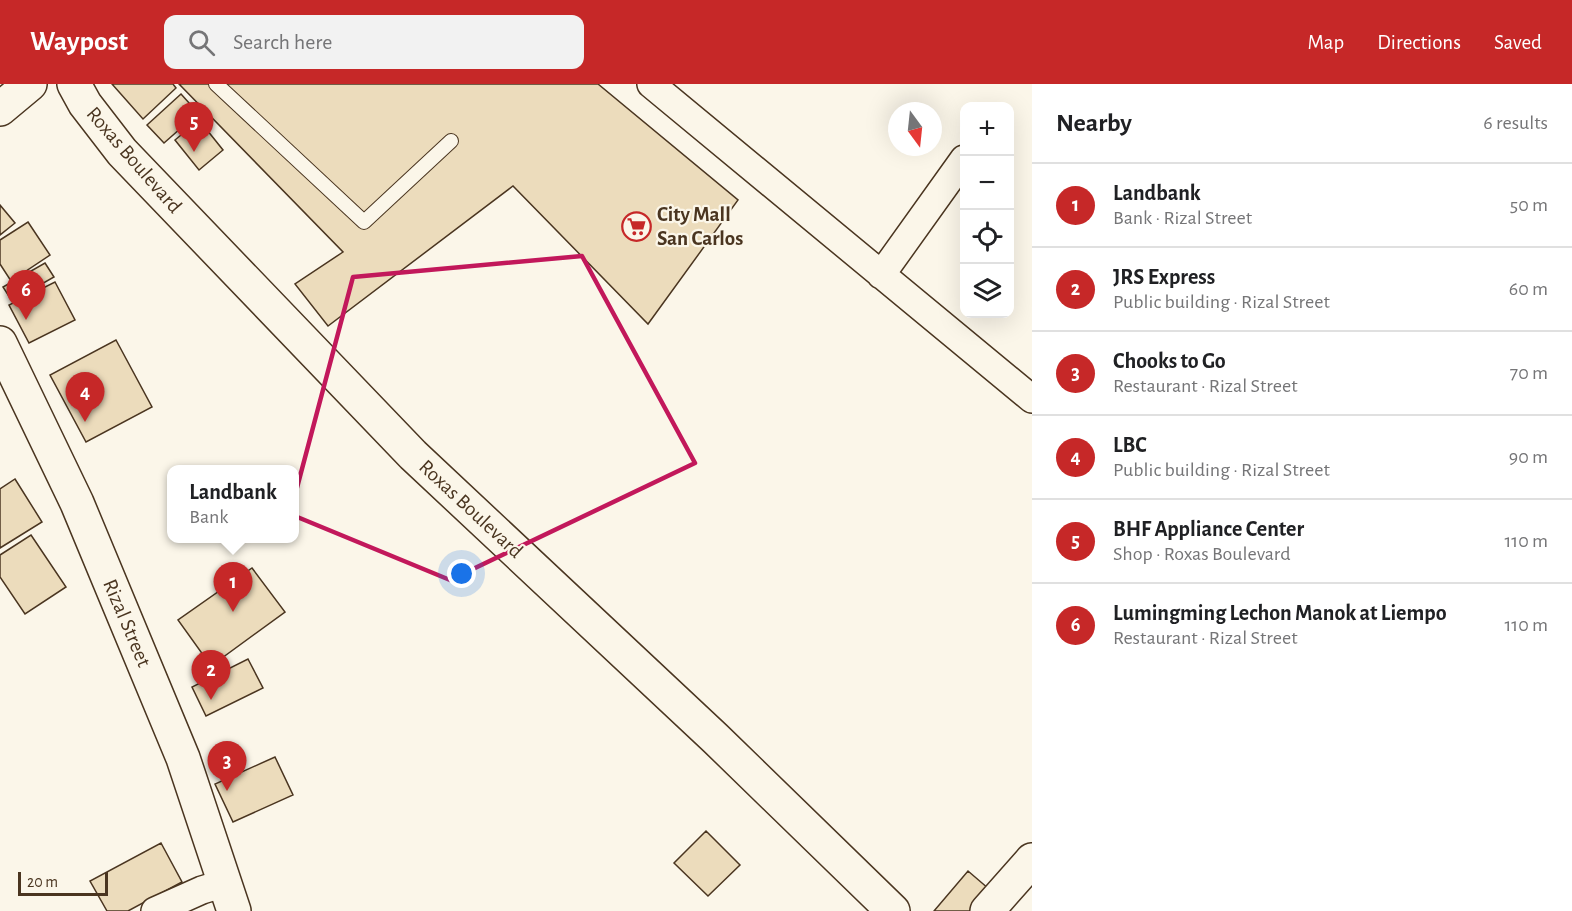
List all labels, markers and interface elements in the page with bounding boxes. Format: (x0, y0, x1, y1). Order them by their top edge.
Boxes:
search box (164, 15, 584, 69)
icon: search (185, 26, 218, 59)
text: Waypost (30, 28, 128, 56)
text: Search here (233, 31, 333, 53)
text: Map (1308, 32, 1344, 53)
text: Directions (1377, 32, 1461, 53)
text: Saved (1494, 32, 1542, 53)
north arrow (888, 102, 942, 156)
map controls (960, 102, 1014, 318)
button: + (960, 102, 1014, 156)
street label: Roxas Boulevard (82, 103, 186, 217)
pin: 5 (174, 103, 214, 152)
text: Nearby (1056, 110, 1132, 136)
text: 6 results (1483, 113, 1548, 133)
button: − (960, 156, 1014, 210)
text: Landbank (1113, 182, 1201, 204)
text: 1 (1072, 195, 1079, 215)
text: 50 m (1510, 195, 1548, 215)
place label: City Mall San Carlos (657, 204, 743, 249)
text: Bank · Rizal Street (1113, 208, 1252, 228)
supermarket icon: City Mall San Carlos (620, 210, 652, 242)
button: locate (960, 210, 1014, 264)
button: layers (960, 264, 1014, 318)
text: JRS Express (1113, 266, 1215, 288)
pin: 6 (6, 270, 46, 320)
text: 2 (1071, 279, 1080, 299)
text: 60 m (1509, 279, 1548, 299)
text: Public building · Rizal Street (1113, 292, 1330, 312)
text: Chooks to Go (1113, 350, 1226, 372)
text: 3 (1071, 363, 1080, 383)
text: 70 m (1510, 363, 1548, 383)
pin: 4 (66, 372, 104, 422)
text: Restaurant · Rizal Street (1113, 376, 1298, 396)
text: LBC (1113, 434, 1147, 456)
text: 4 (1070, 447, 1081, 467)
text: 90 m (1509, 447, 1548, 467)
street label: Roxas Boulevard (415, 456, 527, 562)
text: Public building · Rizal Street (1113, 460, 1330, 480)
popup (167, 465, 299, 543)
text: Landbank (189, 481, 277, 503)
text: Bank (189, 507, 228, 527)
text: BHF Appliance Center (1113, 518, 1304, 540)
text: 5 (1071, 531, 1080, 551)
text: 110 m (1504, 531, 1548, 551)
text: Shop · Roxas Boulevard (1113, 544, 1291, 564)
your location (447, 559, 476, 588)
pin: 1 (214, 562, 252, 612)
street label: Rizal Street (99, 576, 155, 670)
text: Lumingming Lechon Manok at Liempo (1113, 602, 1447, 624)
text: 6 (1071, 615, 1080, 635)
text: 110 m (1504, 615, 1548, 635)
text: Restaurant · Rizal Street (1113, 628, 1298, 648)
pin: 2 (192, 650, 230, 700)
pin: 3 (208, 742, 246, 791)
scale bar (18, 869, 108, 896)
text: 20 m (27, 874, 58, 890)

